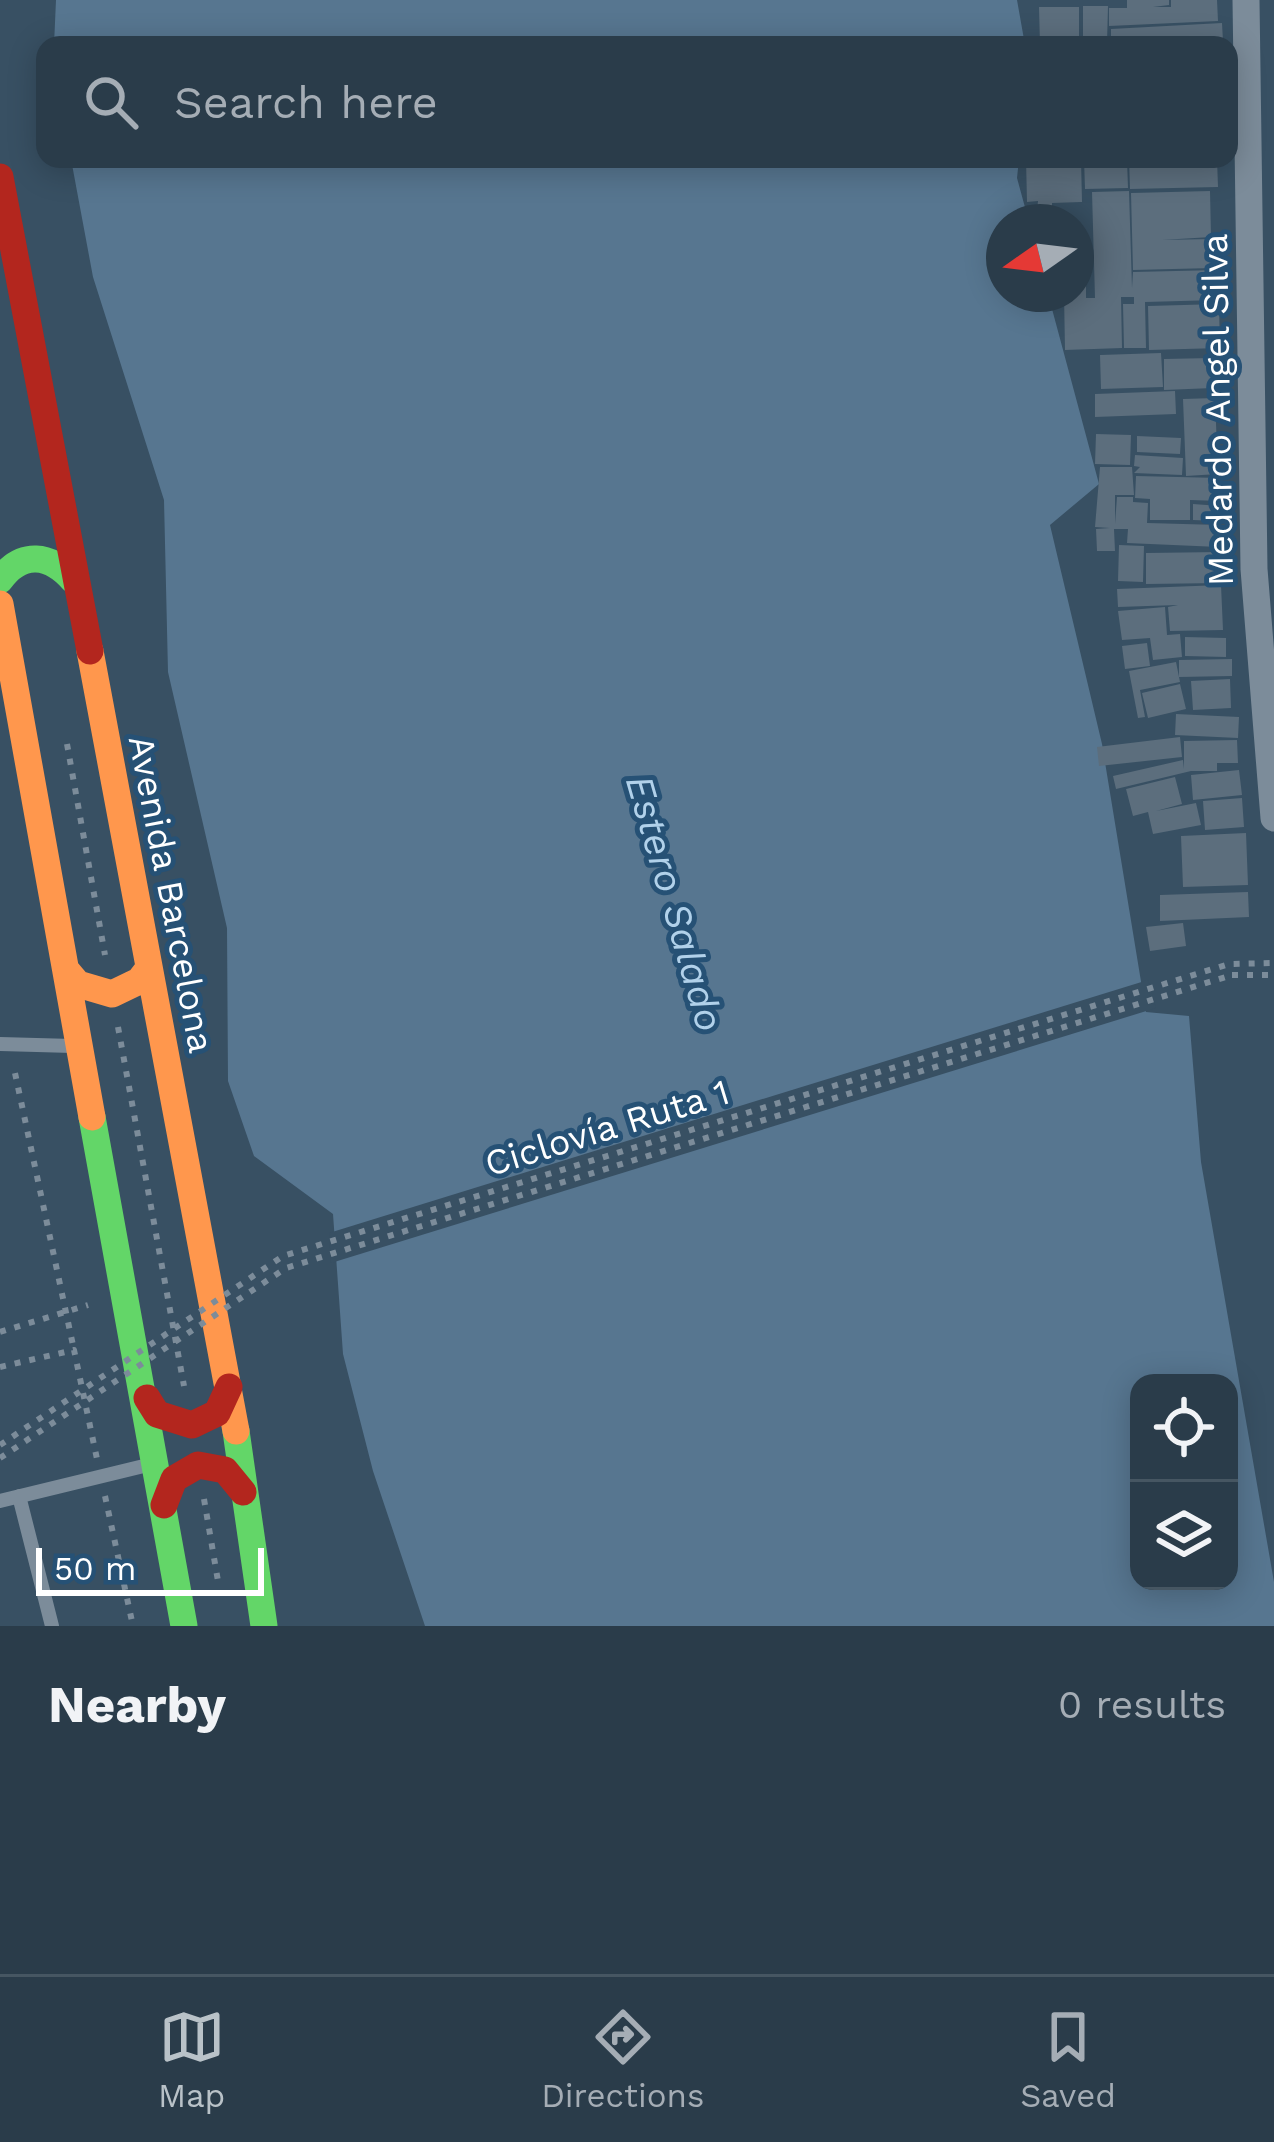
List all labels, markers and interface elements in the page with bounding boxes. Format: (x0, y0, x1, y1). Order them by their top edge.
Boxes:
search box (36, 36, 1238, 168)
icon: search (78, 69, 144, 135)
text: Search here (174, 76, 438, 129)
north arrow (986, 204, 1094, 312)
street label: Medardo Angel Silva (1194, 233, 1242, 587)
street label: Avenida Barcelona (120, 732, 222, 1056)
water label: Estero Salado (617, 770, 733, 1036)
street label: Ciclovía Ruta 1 (480, 1071, 734, 1185)
map controls (1130, 1374, 1238, 1590)
button: locate (1130, 1374, 1238, 1482)
button: layers (1130, 1482, 1238, 1590)
scale bar (36, 1542, 264, 1595)
text: 50 m (54, 1549, 136, 1588)
text: Nearby (48, 1675, 226, 1734)
text: 0 results (1058, 1682, 1226, 1727)
tab: Map (158, 2004, 225, 2115)
tab: Directions (541, 2004, 704, 2115)
tab: Saved (1020, 2004, 1116, 2115)

